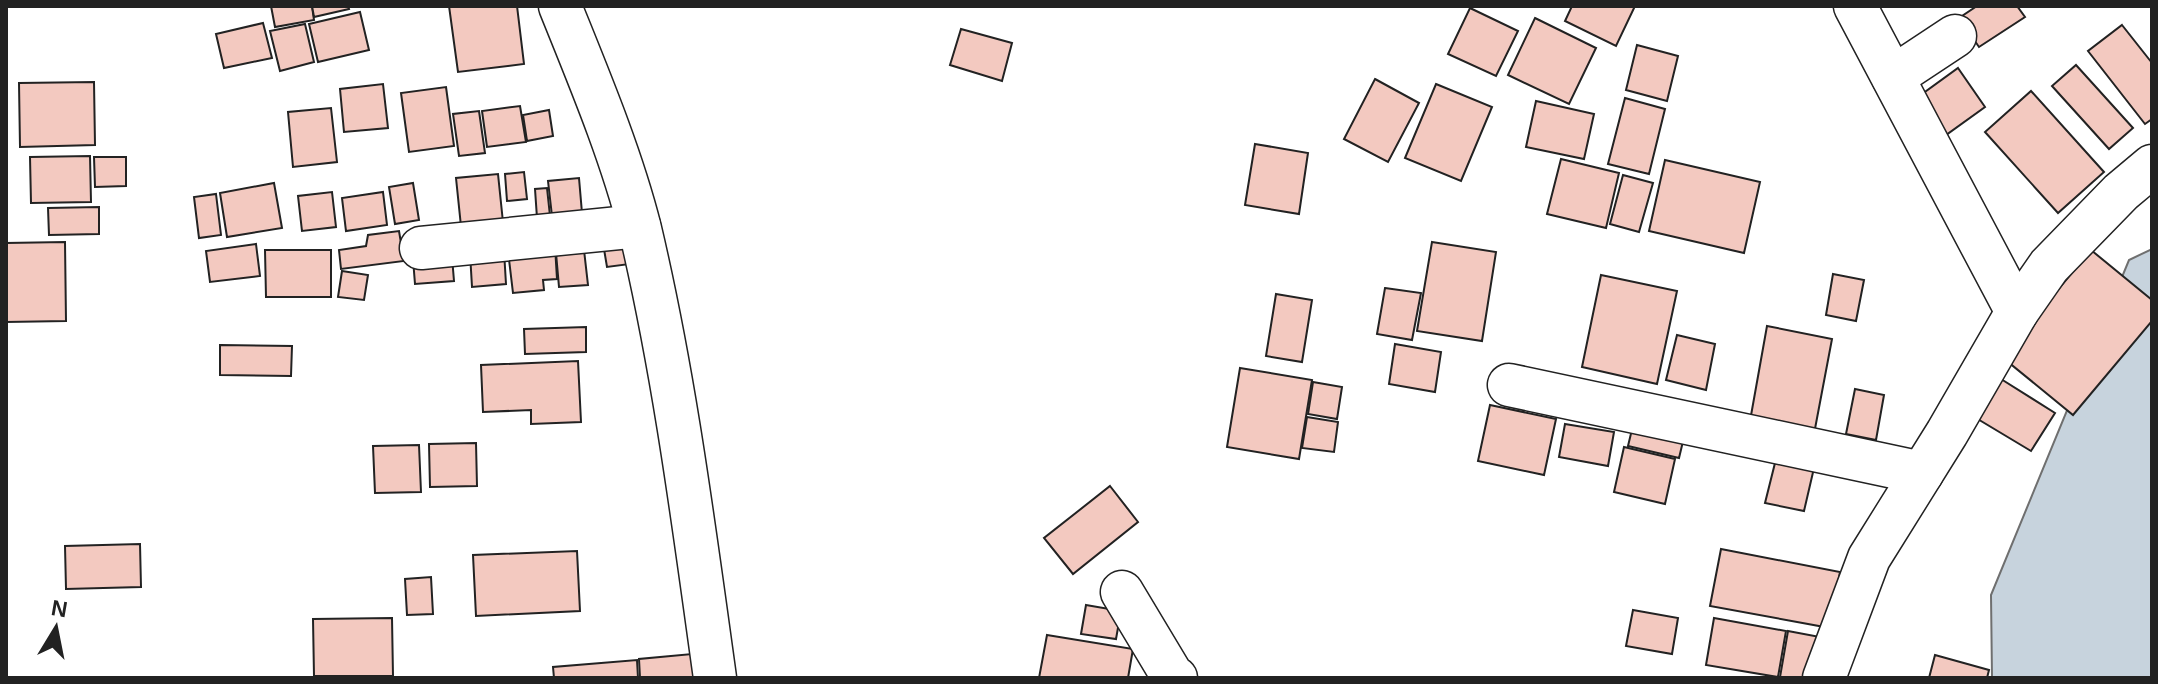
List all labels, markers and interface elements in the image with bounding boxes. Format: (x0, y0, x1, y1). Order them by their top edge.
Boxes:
north arrow (16, 588, 96, 668)
text: N (49, 595, 69, 622)

